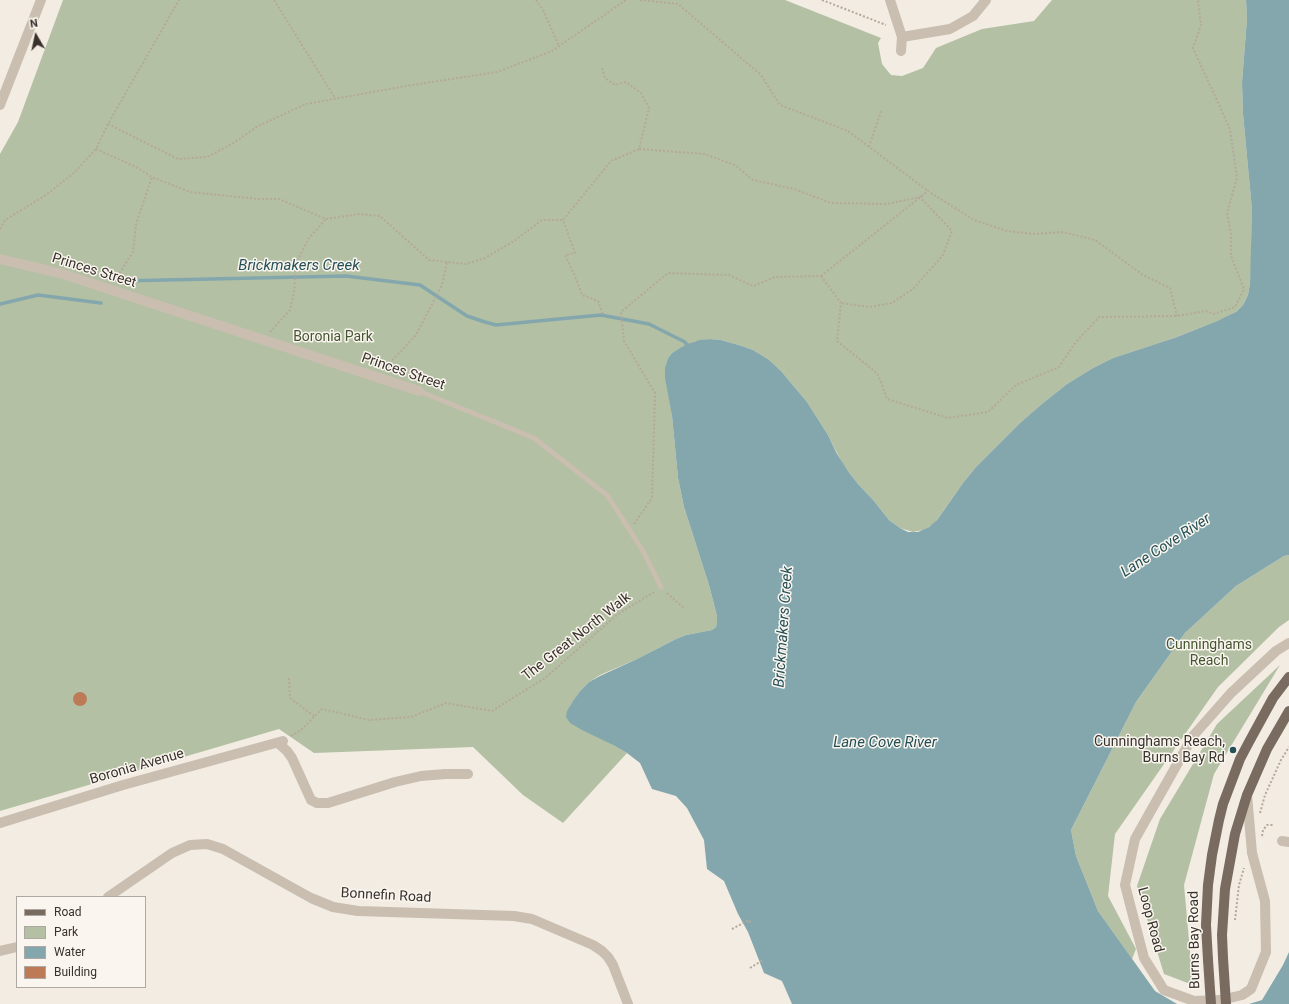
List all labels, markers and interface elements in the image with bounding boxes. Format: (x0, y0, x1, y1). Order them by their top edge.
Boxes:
north arrow (16, 16, 56, 56)
text: N (29, 17, 39, 31)
street label: Princes Street (50, 250, 138, 292)
water label: Brickmakers Creek (238, 257, 360, 275)
park label: Boronia Park (293, 329, 373, 345)
street label: Princes Street (359, 350, 447, 394)
water label: Lane Cove River (1118, 510, 1214, 582)
water label: Brickmakers Creek (771, 566, 797, 688)
street label: The Great North Walk (519, 589, 635, 685)
park label: Cunninghams Reach (1166, 637, 1252, 670)
water label: Lane Cove River (833, 734, 937, 752)
place label: Cunninghams Reach, Burns Bay Rd (1094, 734, 1225, 766)
marker: Cunninghams Reach, Burns Bay Rd (1228, 745, 1238, 755)
street label: Boronia Avenue (88, 746, 186, 788)
street label: Bonnefin Road (340, 885, 432, 907)
street label: Loop Road (1133, 885, 1167, 955)
street label: Burns Bay Road (1186, 891, 1204, 989)
legend (16, 896, 146, 988)
text: Road (54, 905, 82, 919)
text: Park (54, 925, 78, 939)
text: Water (54, 945, 85, 959)
text: Building (54, 965, 97, 979)

